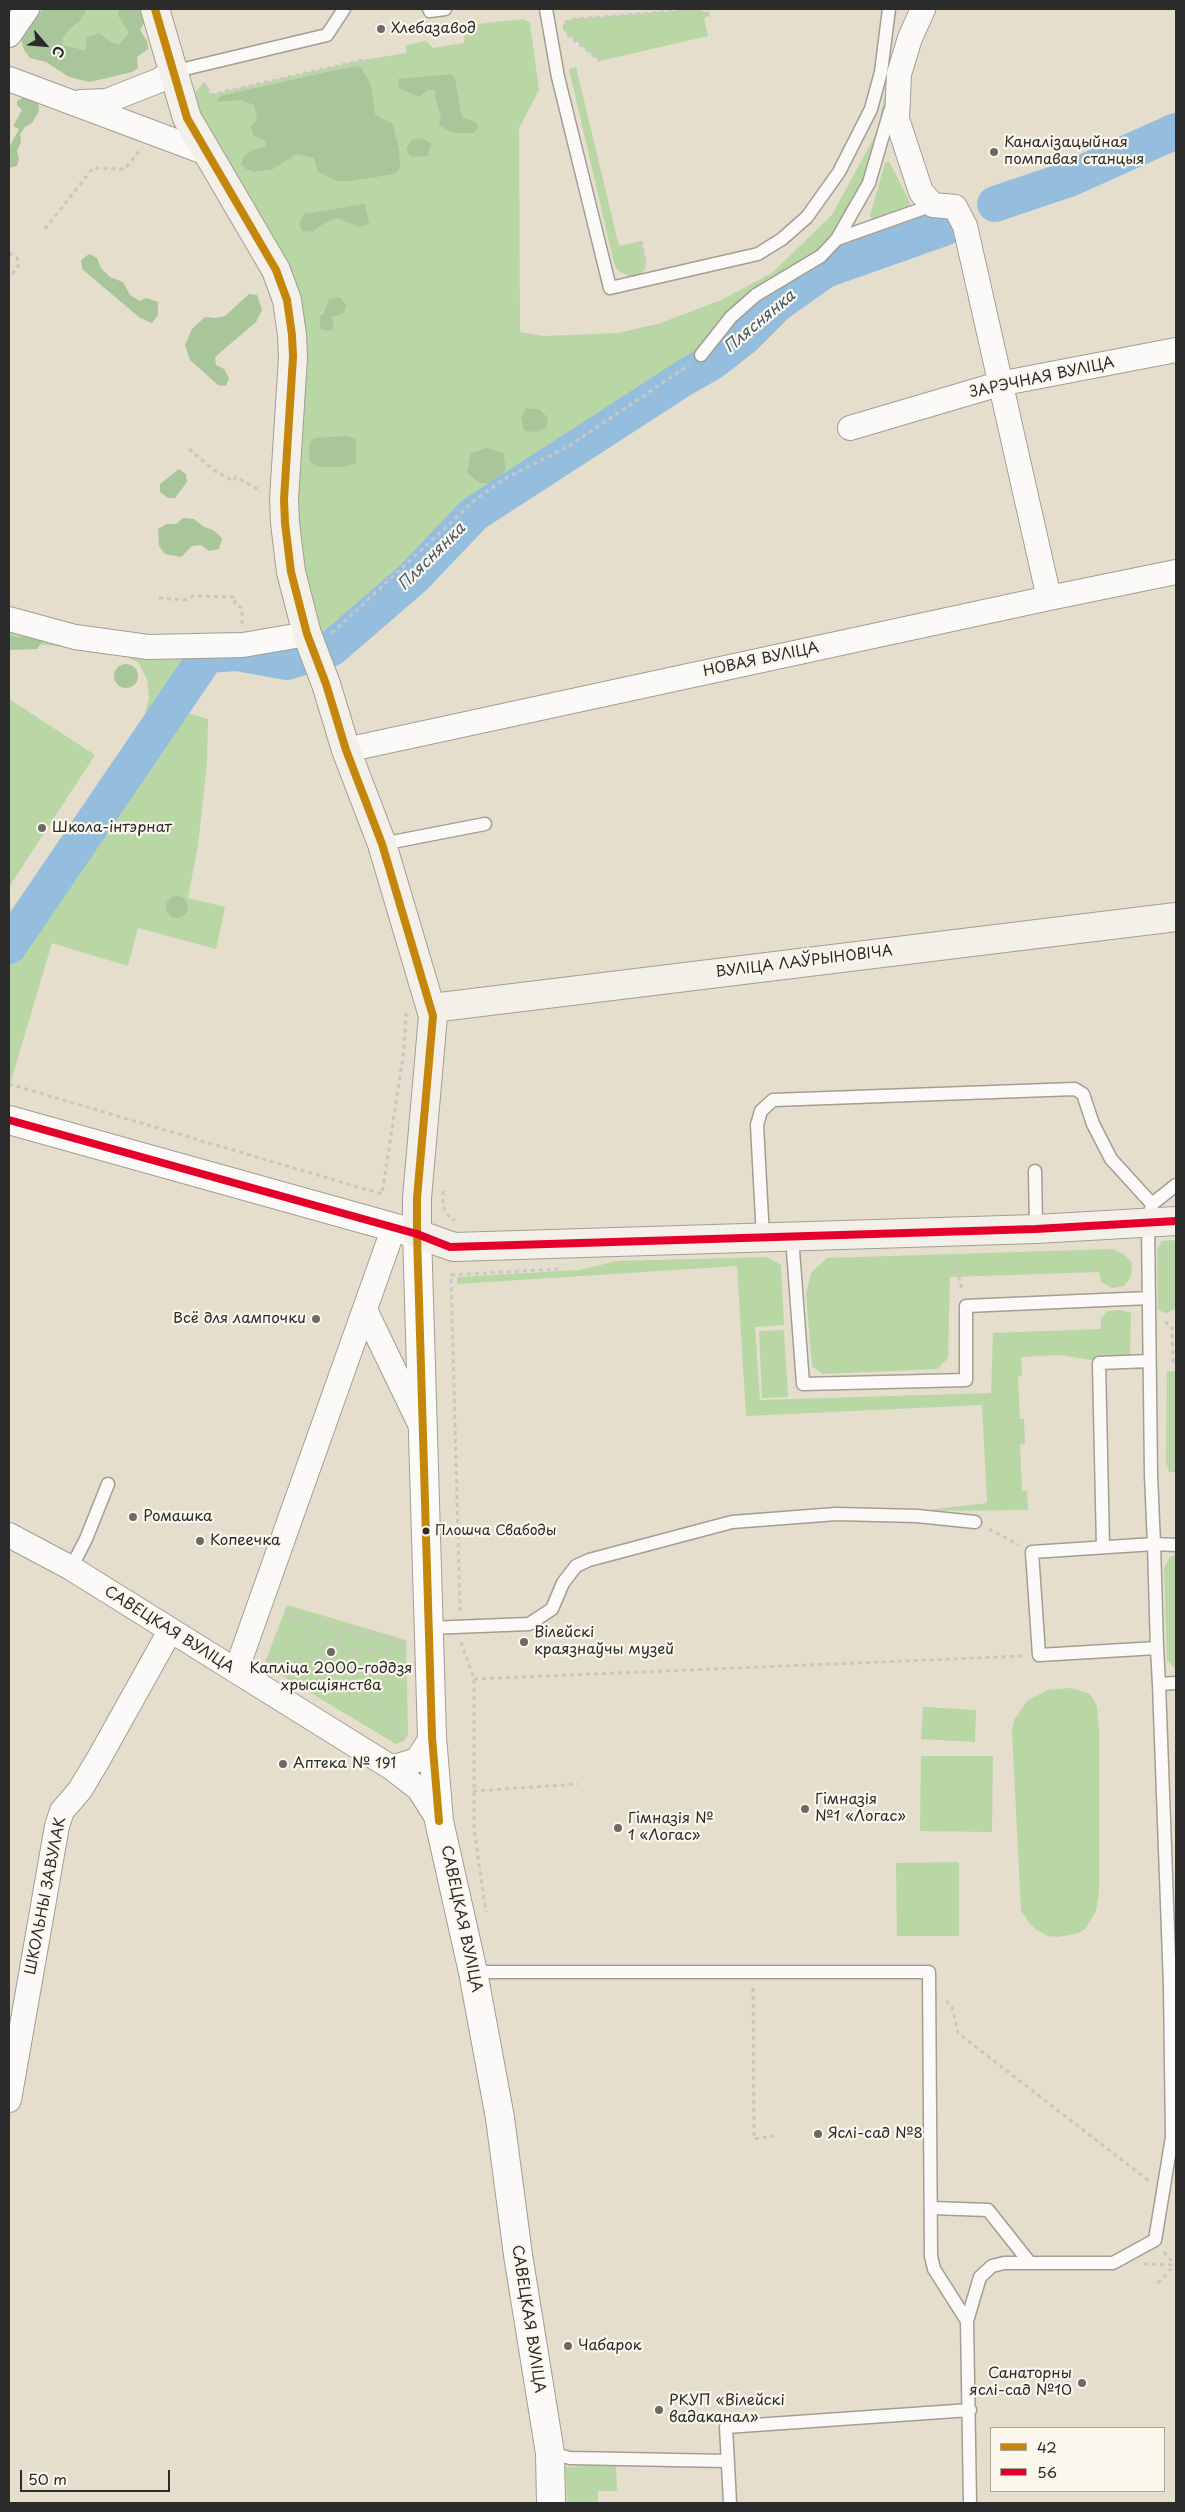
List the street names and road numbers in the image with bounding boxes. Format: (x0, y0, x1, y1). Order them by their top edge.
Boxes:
street label: ЗАРЭЧНАЯ ВУЛІЦА (968, 354, 1116, 402)
street label: НОВАЯ ВУЛІЦА (701, 639, 821, 681)
street label: ВУЛІЦА ЛАЎРЫНОВІЧА (714, 942, 894, 982)
street label: САВЕЦКАЯ ВУЛІЦА (101, 1583, 237, 1677)
street label: ШКОЛЬНЫ ЗАВУЛАК (22, 1815, 70, 1977)
street label: САВЕЦКАЯ ВУЛІЦА (437, 1844, 485, 1994)
street label: САВЕЦКАЯ ВУЛІЦА (507, 2244, 549, 2394)

